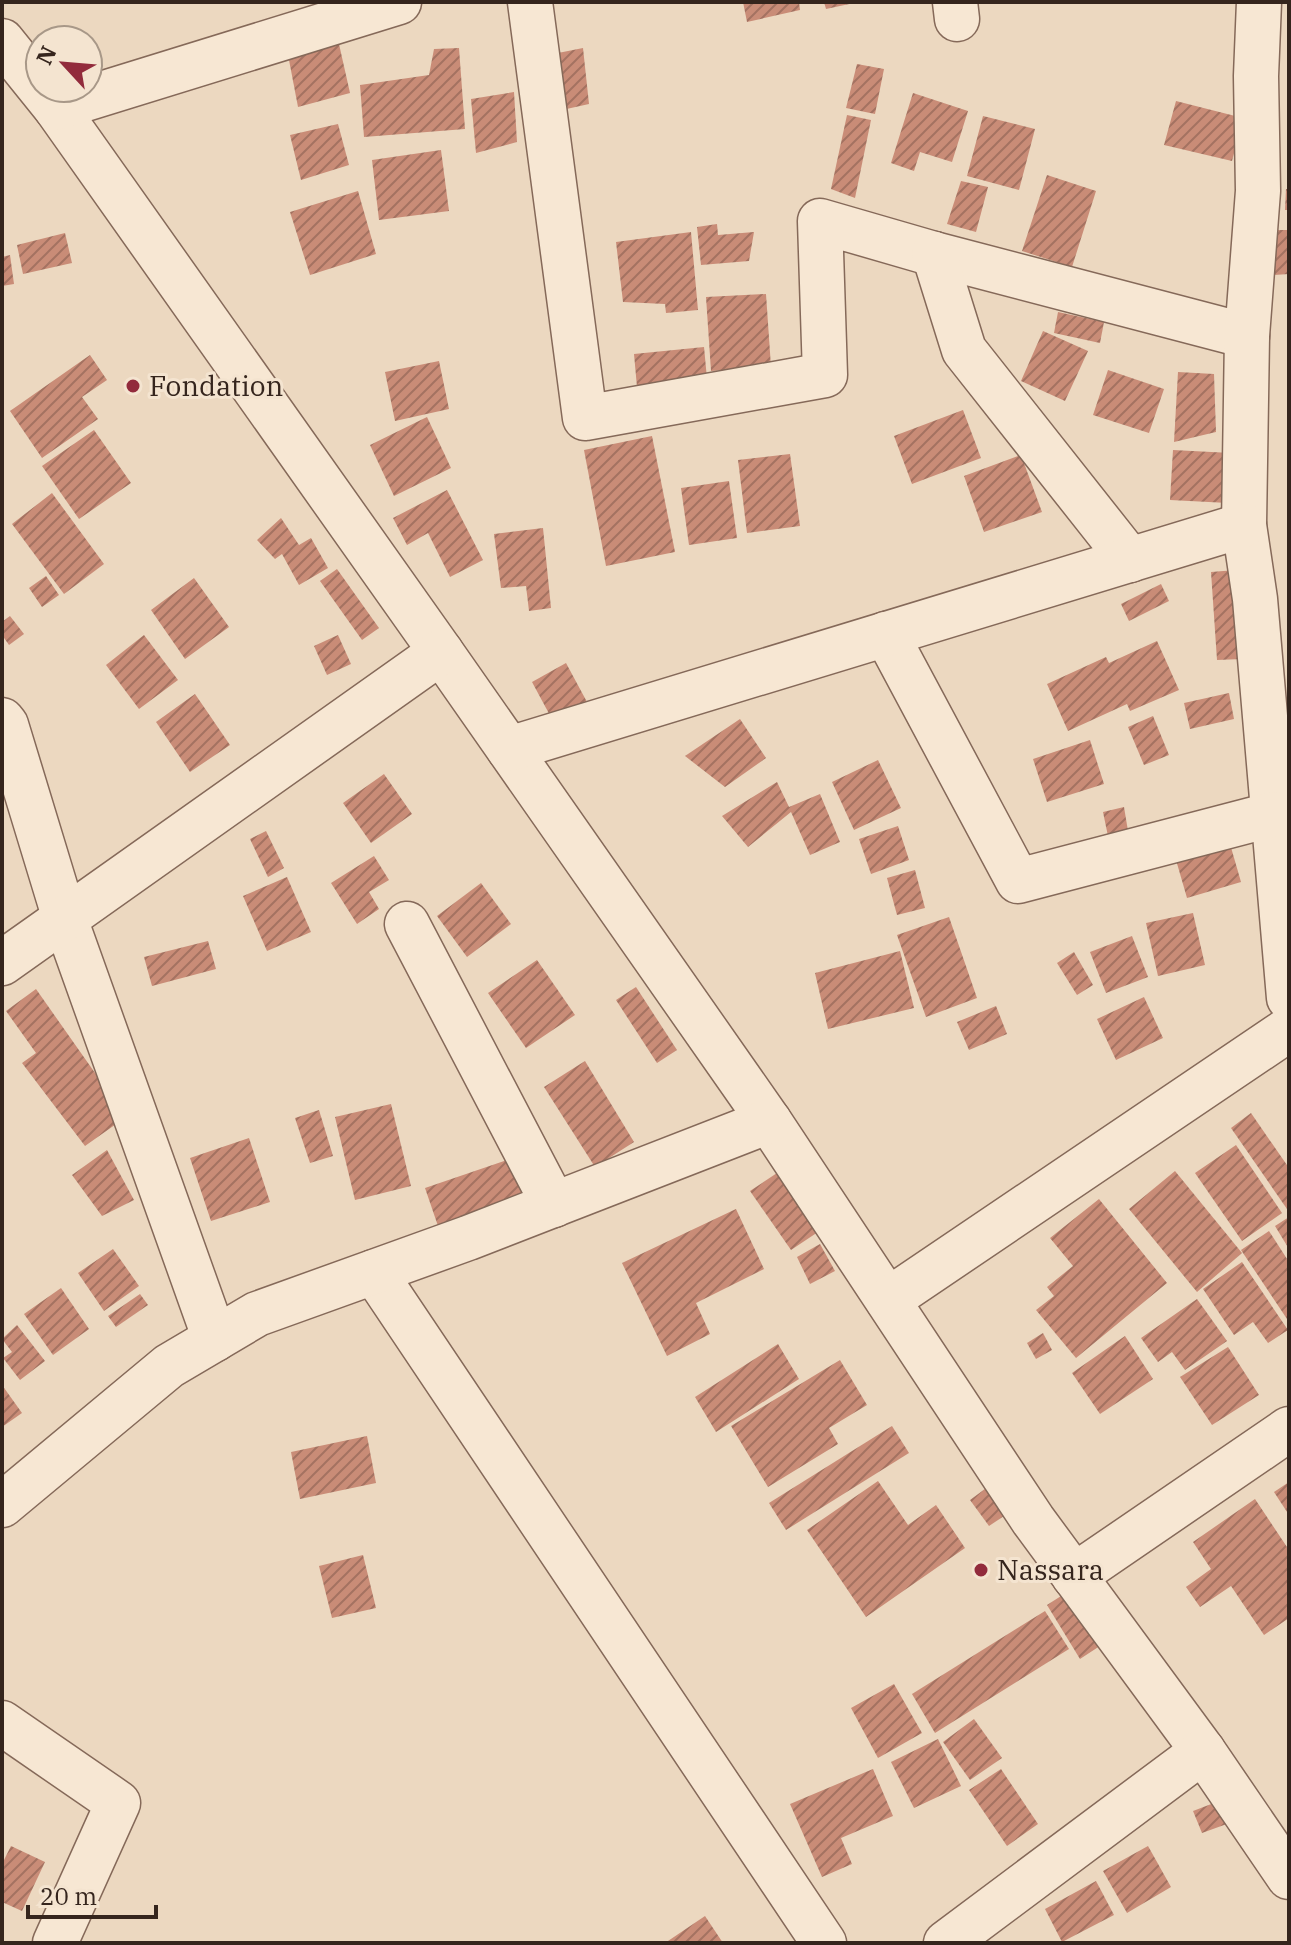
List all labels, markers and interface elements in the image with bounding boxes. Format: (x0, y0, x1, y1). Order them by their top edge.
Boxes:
north arrow (24, 24, 104, 104)
text: N (29, 41, 62, 69)
place label: Fondation (149, 367, 284, 404)
marker: Fondation (124, 377, 142, 395)
place label: Nassara (997, 1551, 1104, 1588)
marker: Nassara (972, 1561, 990, 1579)
scale bar (28, 1869, 156, 1919)
text: 20 m (40, 1880, 97, 1912)

